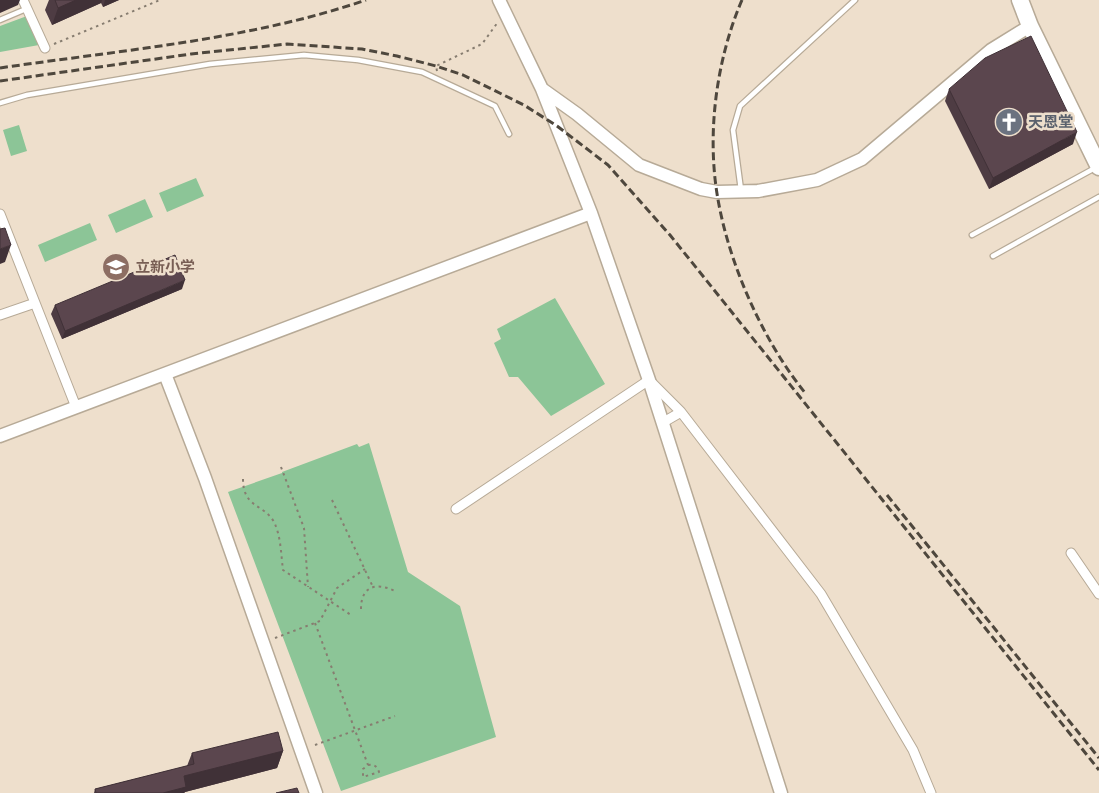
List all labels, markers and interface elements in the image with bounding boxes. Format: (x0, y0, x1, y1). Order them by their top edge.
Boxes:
church icon: 天恩堂 (994, 107, 1024, 137)
place label: 天恩堂 (1028, 113, 1073, 131)
school or university icon: 立新小学 (101, 252, 131, 282)
place label: 立新小学 (135, 258, 195, 276)

